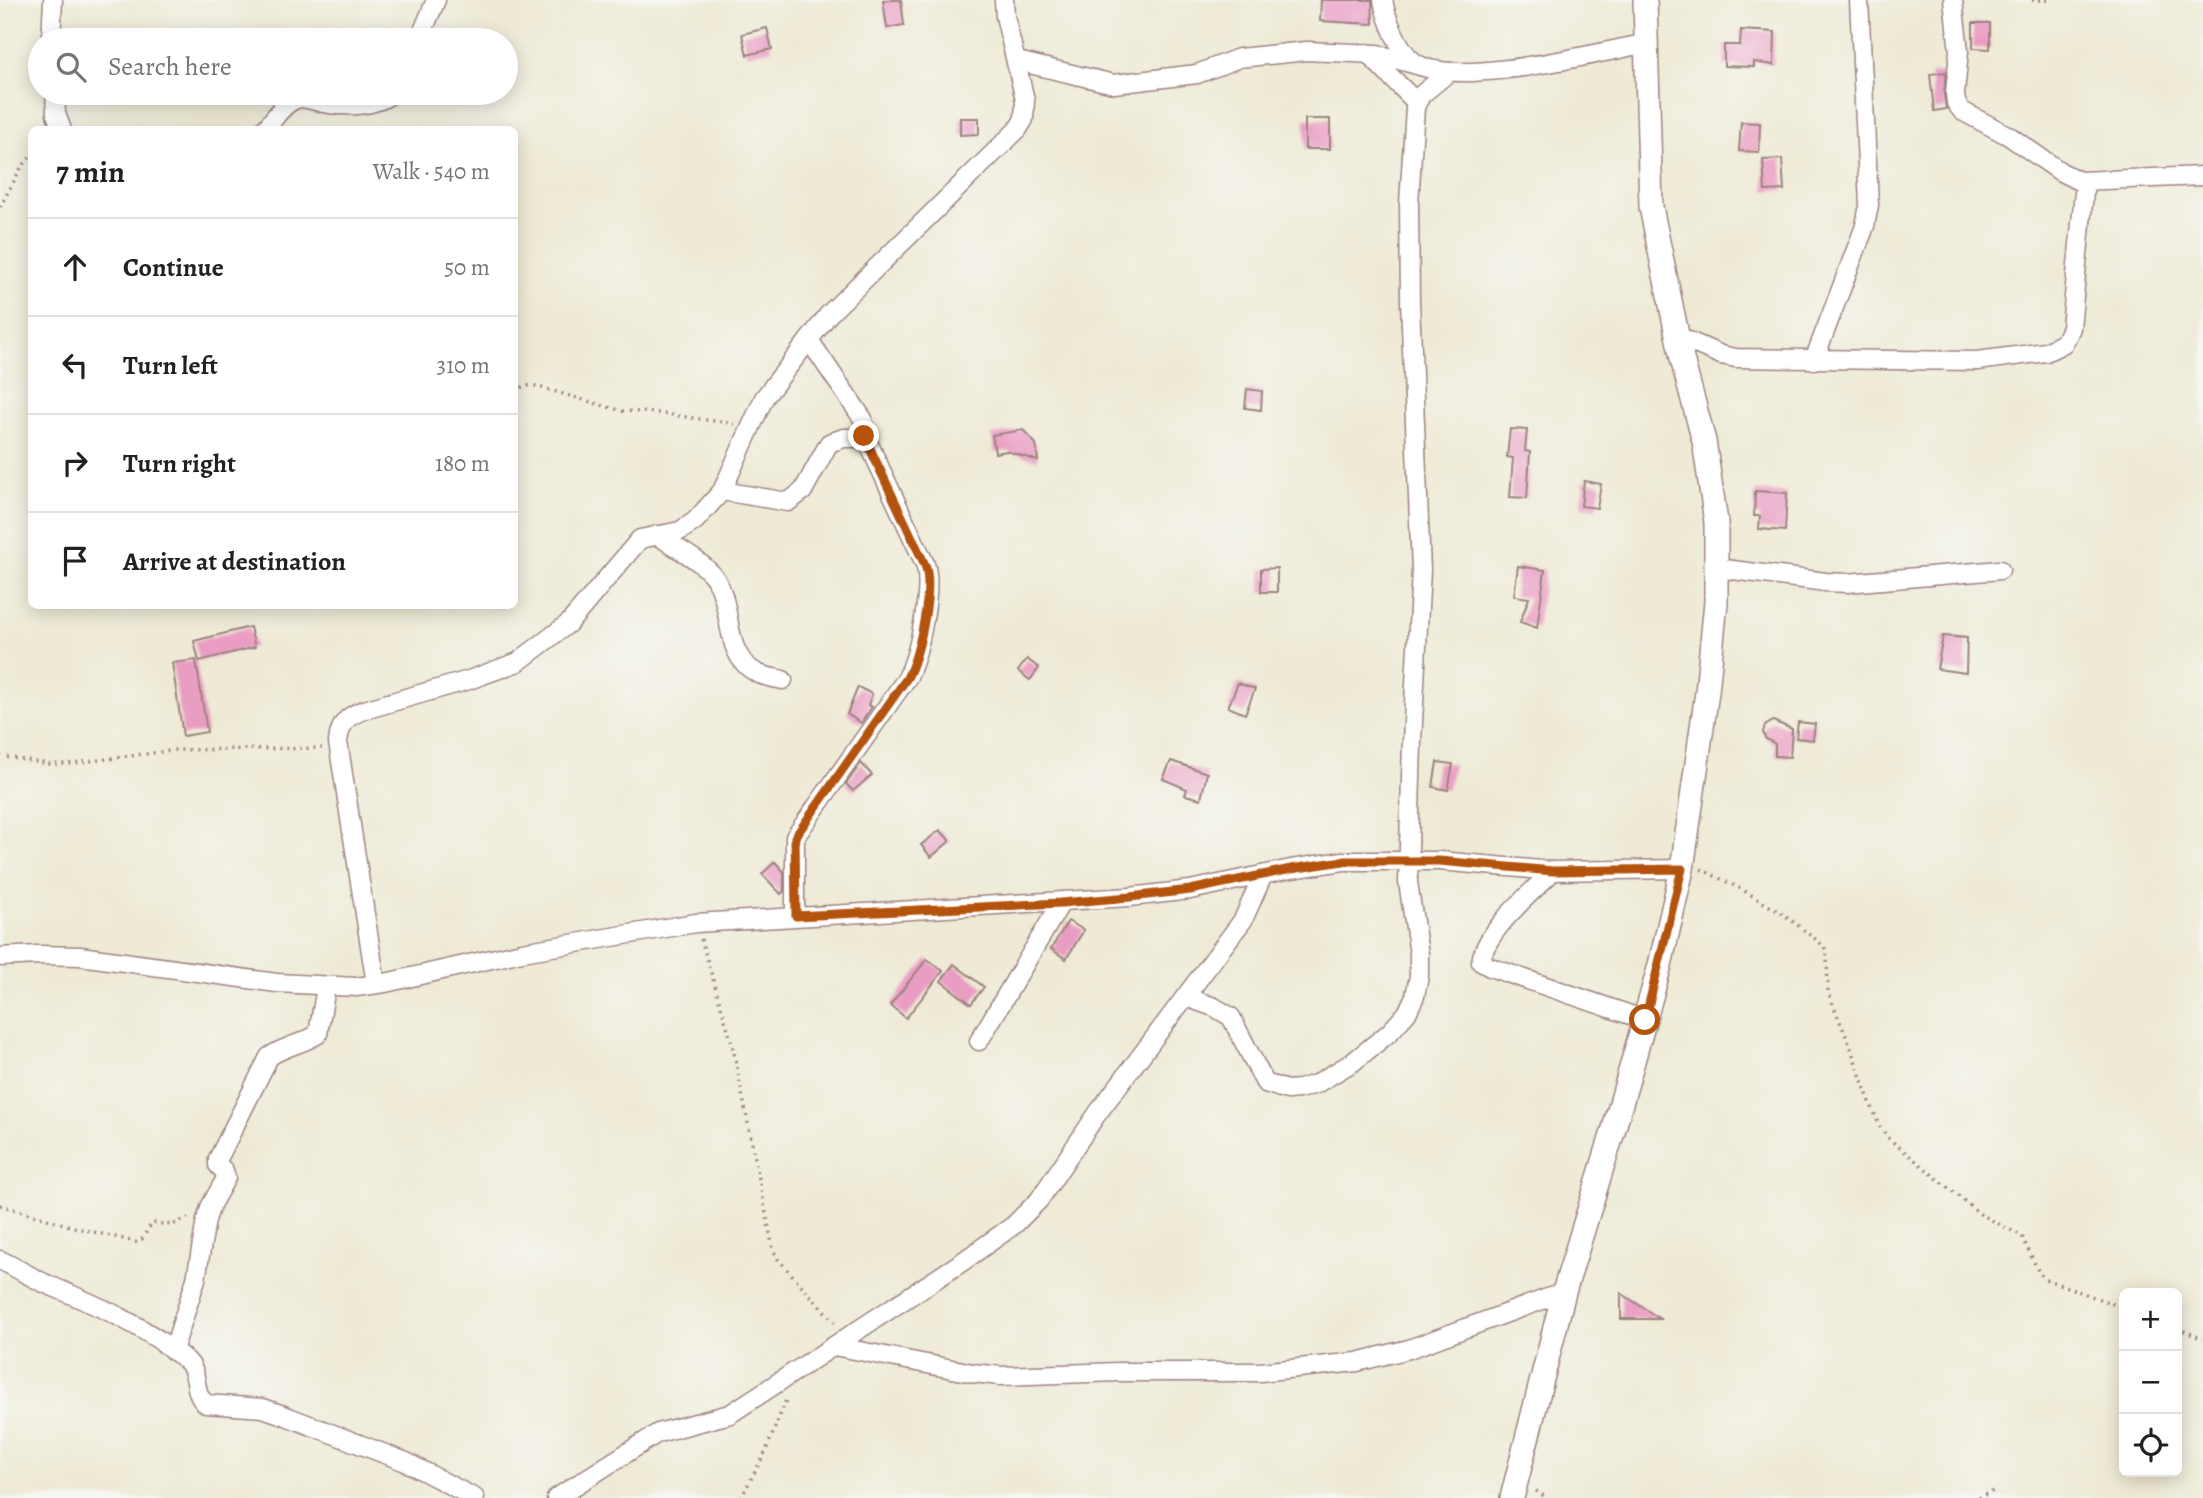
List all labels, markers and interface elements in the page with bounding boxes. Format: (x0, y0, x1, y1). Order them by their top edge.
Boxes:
search box (28, 28, 518, 105)
icon: search (52, 48, 90, 86)
text: Search here (108, 49, 232, 84)
text: 7 min (56, 152, 125, 192)
text: Walk · 540 m (373, 156, 490, 187)
icon: ahead (56, 248, 94, 286)
text: Continue (123, 250, 224, 285)
text: 50 m (444, 252, 490, 283)
icon: left (56, 346, 94, 384)
text: Turn left (123, 348, 218, 383)
text: 310 m (437, 350, 490, 381)
route end (848, 420, 879, 451)
icon: right (56, 444, 94, 482)
text: Turn right (123, 446, 236, 481)
text: 180 m (435, 448, 490, 479)
icon: arrive (56, 542, 94, 580)
text: Arrive at destination (123, 544, 346, 579)
route start (1629, 1004, 1660, 1035)
map controls (2119, 1288, 2182, 1477)
button: + (2119, 1288, 2182, 1351)
button: − (2119, 1351, 2182, 1414)
button: locate (2119, 1414, 2182, 1477)

